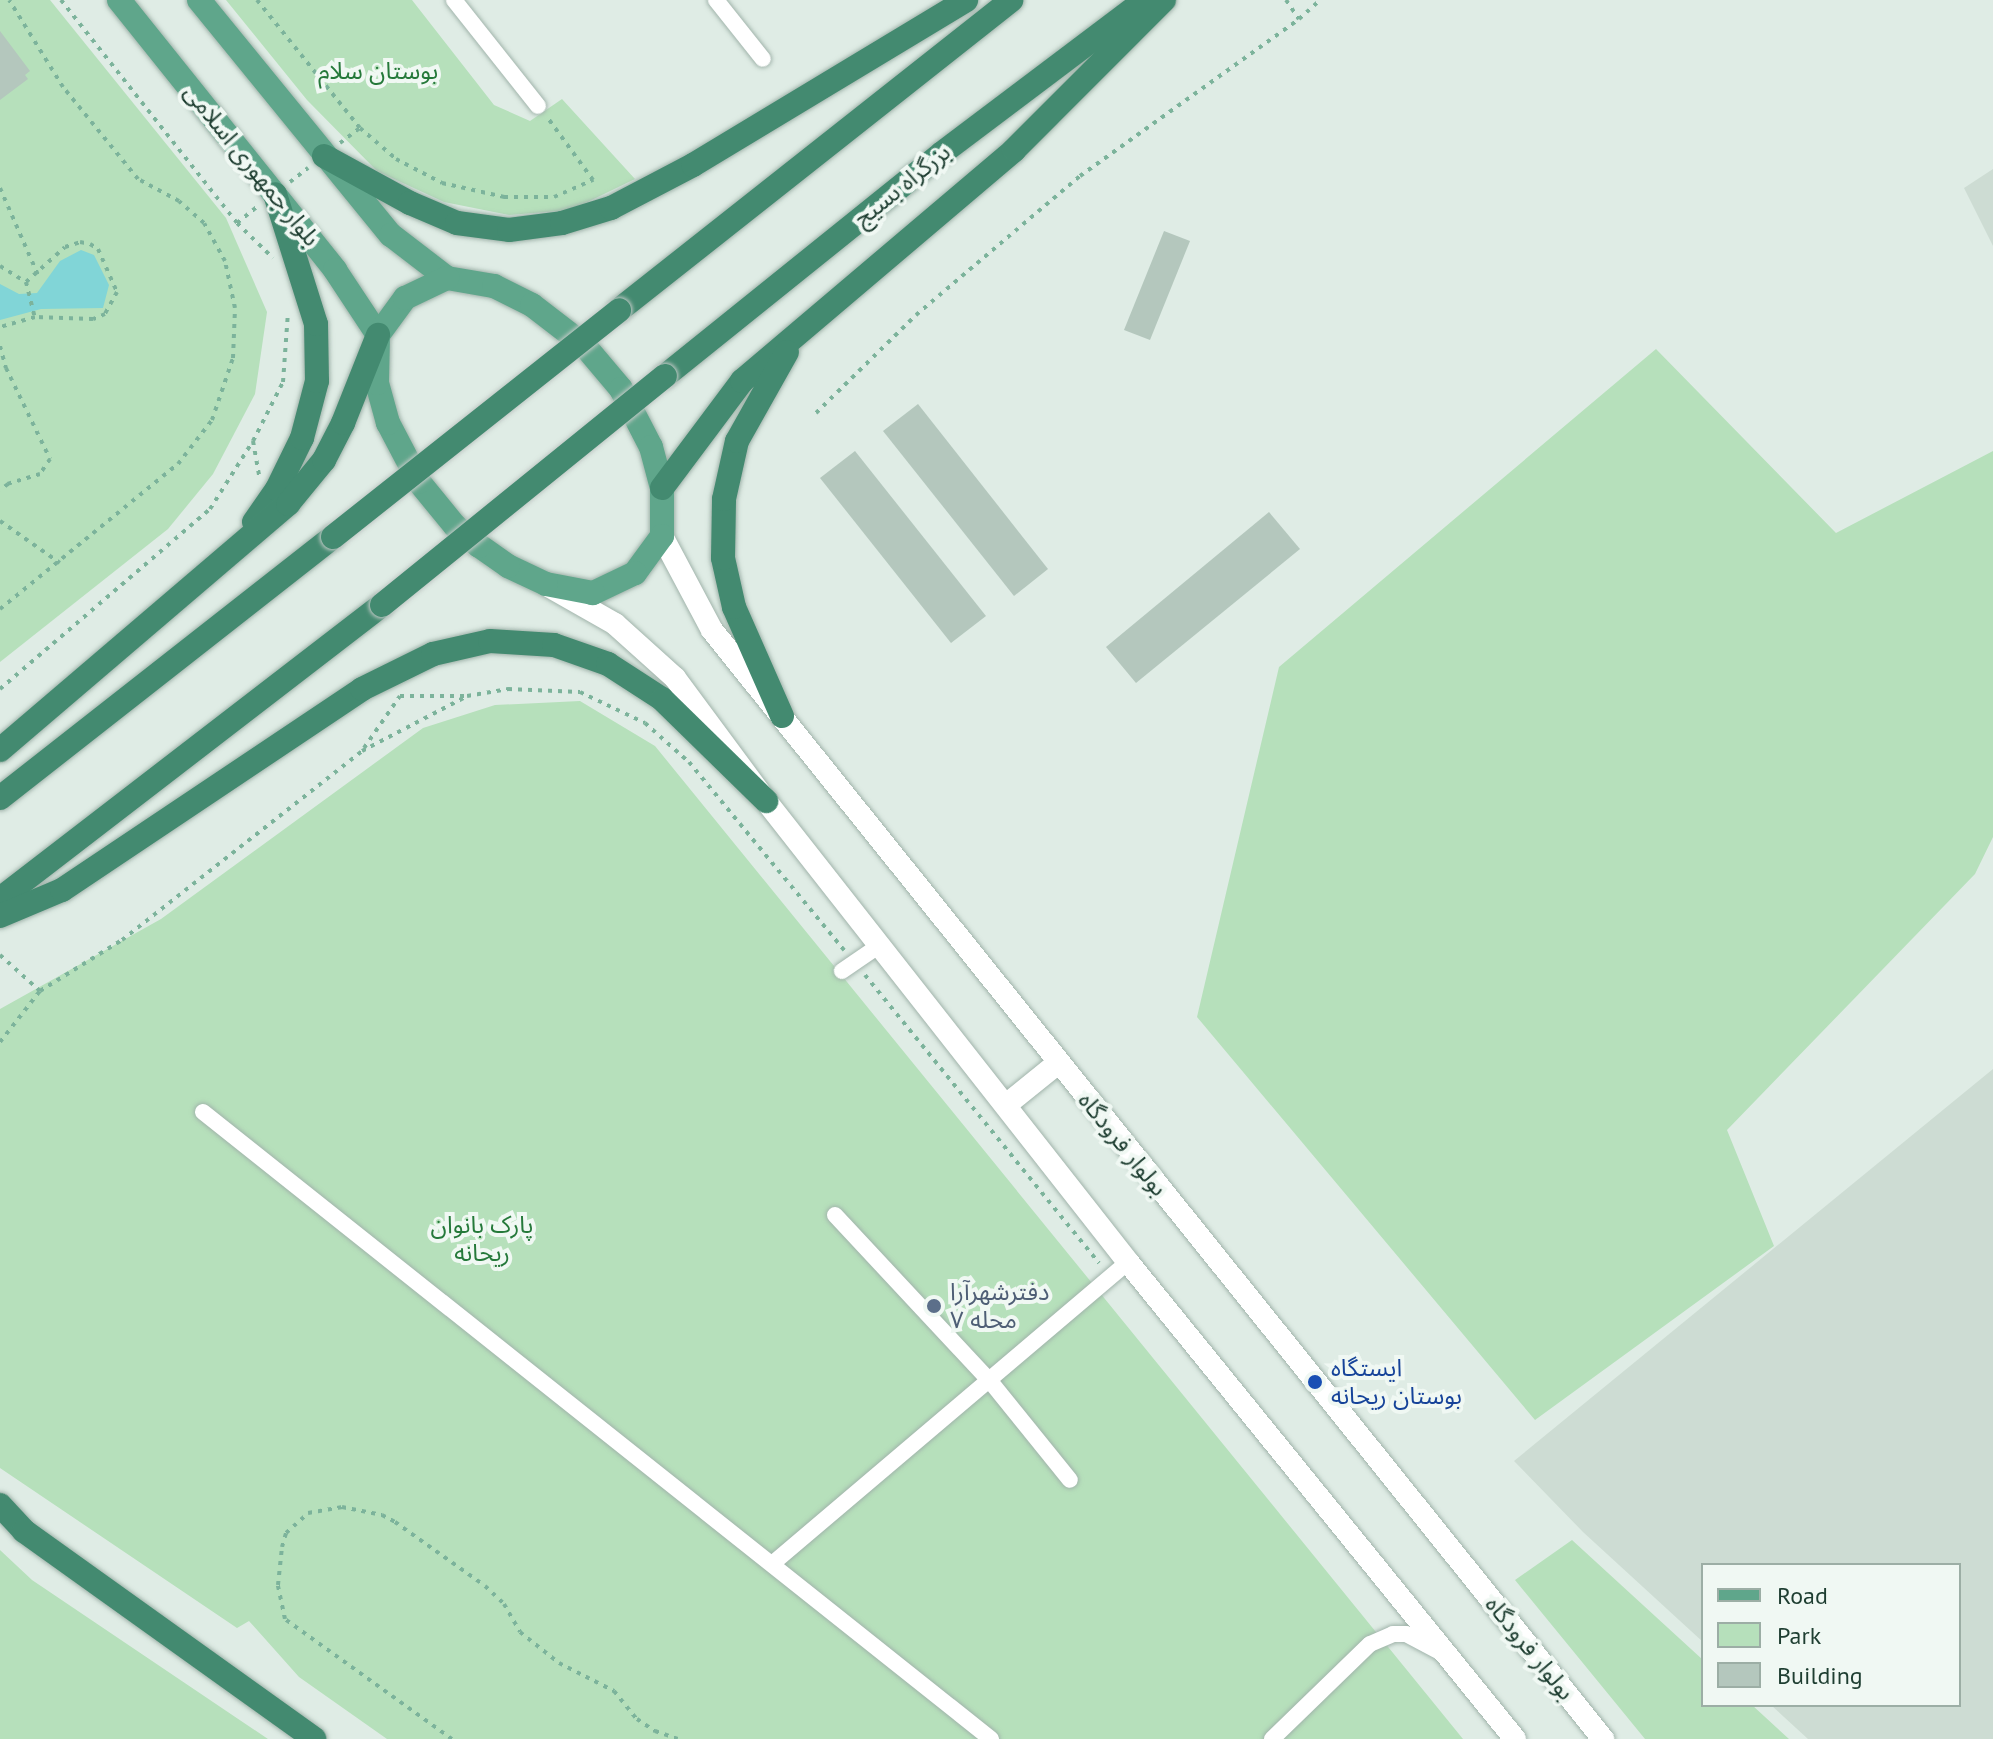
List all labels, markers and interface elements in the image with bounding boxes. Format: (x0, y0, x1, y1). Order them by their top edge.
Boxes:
park label: بوستان سلام (318, 57, 438, 85)
street label: بلوار جمهوری اسلامی (178, 78, 326, 252)
street label: بزرگراه بسیج (848, 137, 956, 233)
street label: بولوار فرودگاه (1072, 1086, 1174, 1202)
park label: پارک بانوان ریحانه (431, 1211, 533, 1267)
place label: دفترشهرآرا محله ۷ (950, 1278, 1049, 1334)
marker: دفترشهرآرا محله ۷ (925, 1297, 943, 1315)
place label: ایستگاه بوستان ریحانه (1331, 1354, 1462, 1410)
marker: ایستگاه بوستان ریحانه (1306, 1373, 1324, 1391)
legend (1701, 1563, 1961, 1707)
text: Road (1777, 1580, 1828, 1611)
street label: بولوار فرودگاه (1479, 1590, 1581, 1706)
text: Park (1777, 1620, 1821, 1651)
text: Building (1777, 1660, 1863, 1691)

